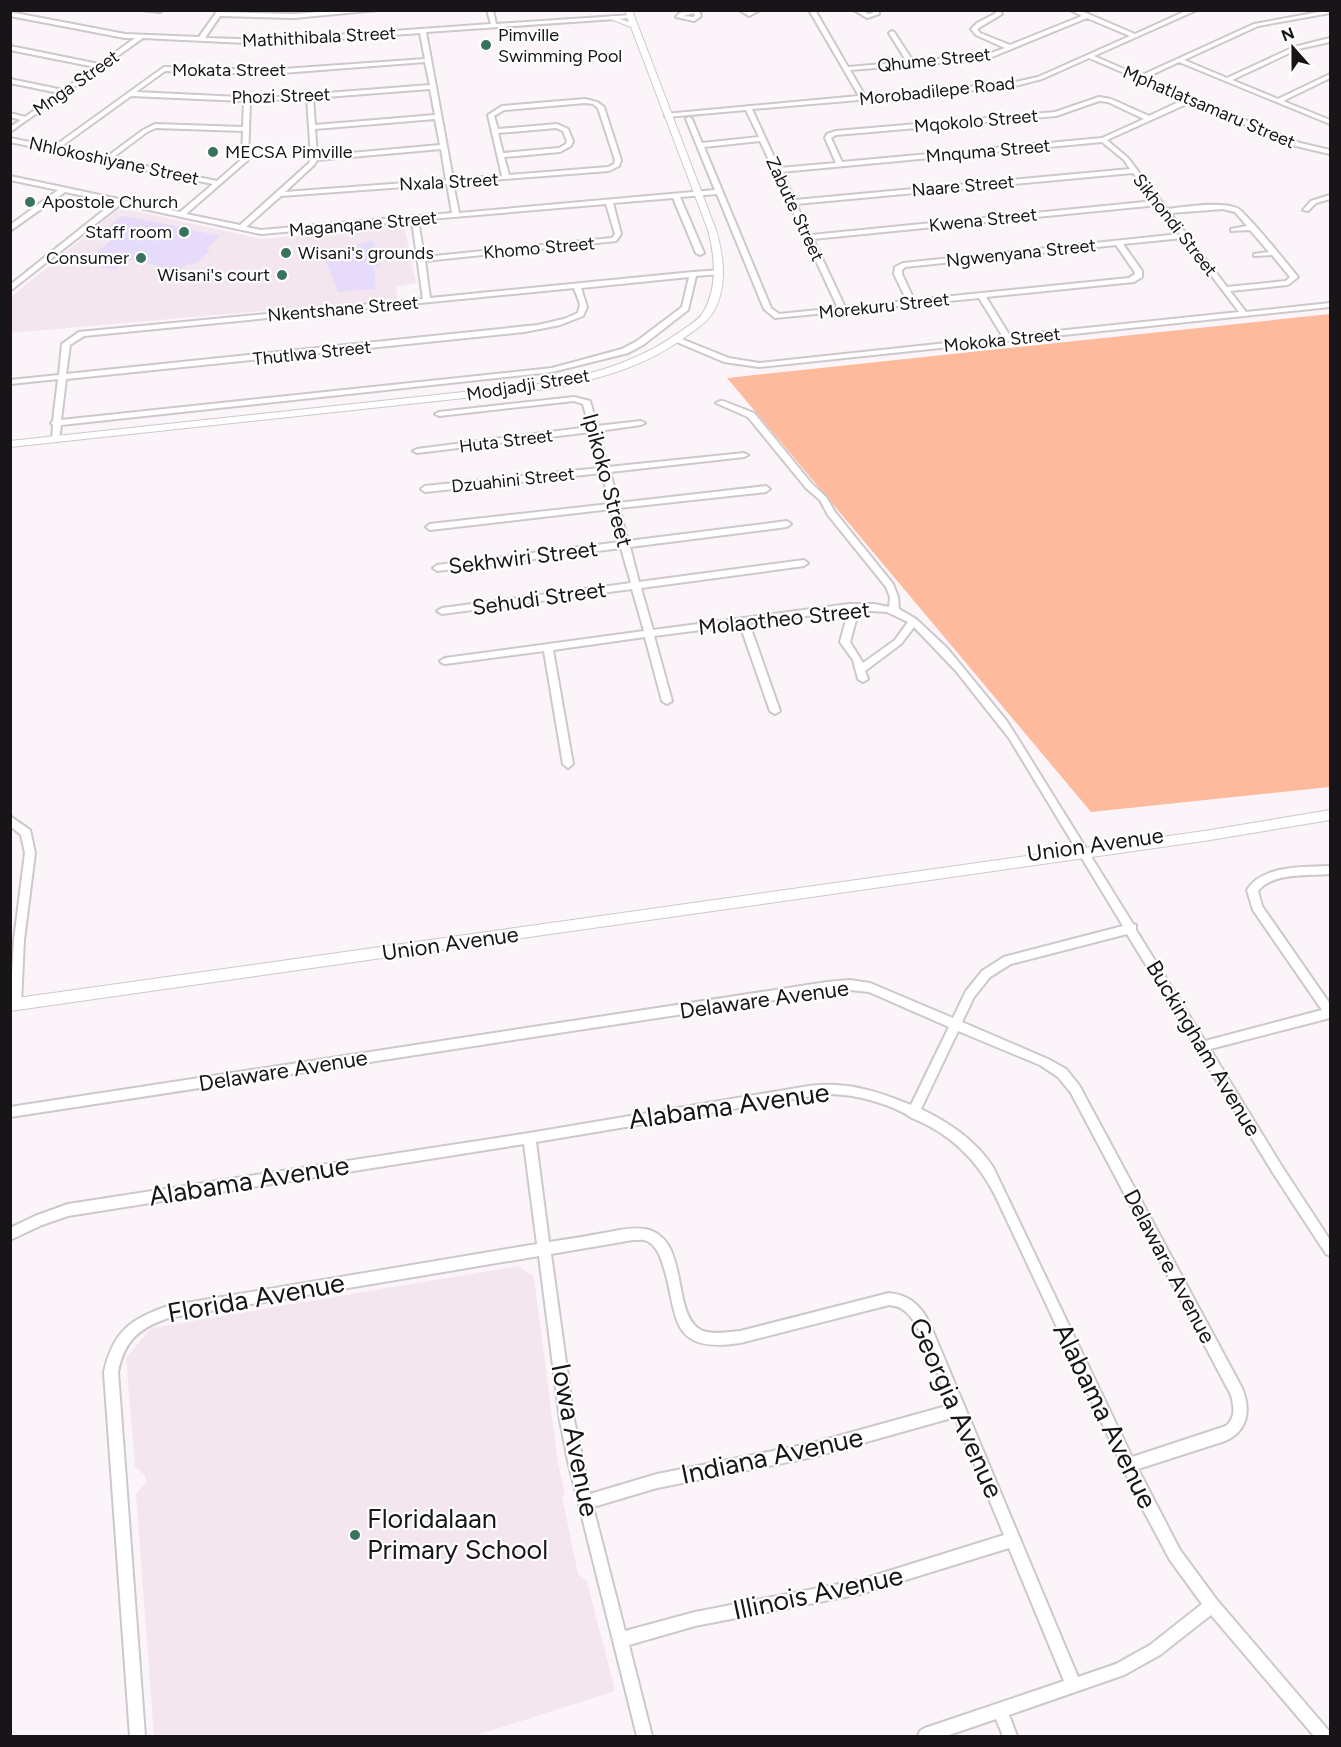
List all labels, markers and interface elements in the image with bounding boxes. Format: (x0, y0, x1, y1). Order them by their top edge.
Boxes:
north arrow (1263, 18, 1323, 78)
street label: Mathithibala Street (241, 22, 397, 52)
text: N (1279, 23, 1297, 46)
place label: Pimville Swimming Pool (498, 24, 622, 67)
marker: Pimville Swimming Pool (479, 38, 493, 52)
street label: Qhume Street (876, 43, 992, 77)
street label: Mnga Street (29, 45, 123, 121)
street label: Mokata Street (172, 59, 286, 81)
street label: Mphatlatsamaru Street (1120, 61, 1299, 153)
street label: Morobadilepe Road (858, 72, 1016, 110)
street label: Phozi Street (231, 83, 331, 109)
street label: Mqokolo Street (913, 105, 1039, 137)
street label: Nhlokoshiyane Street (27, 132, 201, 190)
street label: Mnquma Street (925, 135, 1051, 167)
place label: MECSA Pimville (225, 141, 353, 163)
marker: MECSA Pimville (206, 145, 220, 159)
street label: Zabute Street (761, 153, 829, 265)
street label: Nxala Street (399, 168, 499, 196)
street label: Sikhondi Street (1128, 169, 1222, 281)
street label: Naare Street (911, 171, 1015, 201)
place label: Apostole Church (42, 191, 178, 213)
marker: Apostole Church (23, 195, 37, 209)
street label: Kwena Street (928, 203, 1038, 237)
street label: Maganqane Street (288, 207, 438, 241)
place label: Staff room (85, 221, 172, 243)
marker: Staff room (177, 225, 191, 239)
street label: Khomo Street (482, 232, 596, 264)
street label: Ngwenyana Street (945, 234, 1097, 272)
place label: Wisani's grounds (298, 242, 434, 264)
marker: Wisani's grounds (279, 246, 293, 260)
place label: Consumer (46, 247, 129, 269)
marker: Consumer (134, 251, 148, 265)
place label: Wisani's court (157, 264, 270, 286)
marker: Wisani's court (275, 268, 289, 282)
street label: Morekuru Street (818, 288, 951, 324)
street label: Nkentshane Street (267, 291, 420, 327)
street label: Mokoka Street (943, 323, 1062, 357)
street label: Thutlwa Street (252, 336, 372, 370)
street label: Modjadji Street (465, 364, 591, 406)
street label: Ipikoko Street (577, 410, 638, 550)
street label: Huta Street (458, 424, 554, 458)
street label: Dzuahini Street (450, 463, 576, 497)
street label: Sekhwiri Street (447, 535, 599, 580)
street label: Sehudi Street (470, 576, 608, 621)
street label: Molaotheo Street (697, 596, 871, 641)
street label: Union Avenue (1025, 822, 1165, 867)
street label: Union Avenue (380, 921, 520, 966)
street label: Buckingham Avenue (1140, 955, 1267, 1141)
street label: Delaware Avenue (678, 974, 850, 1025)
street label: Delaware Avenue (197, 1044, 369, 1097)
street label: Alabama Avenue (626, 1075, 831, 1136)
street label: Alabama Avenue (146, 1148, 351, 1213)
street label: Delaware Avenue (1118, 1185, 1222, 1348)
street label: Florida Avenue (165, 1266, 347, 1329)
street label: Georgia Avenue (902, 1313, 1011, 1503)
street label: Alabama Avenue (1046, 1318, 1165, 1514)
street label: Iowa Avenue (544, 1361, 606, 1519)
street label: Indiana Avenue (678, 1420, 866, 1491)
place label: Floridalaan Primary School (367, 1502, 548, 1566)
marker: Floridalaan Primary School (348, 1528, 362, 1542)
street label: Illinois Avenue (730, 1558, 906, 1627)

